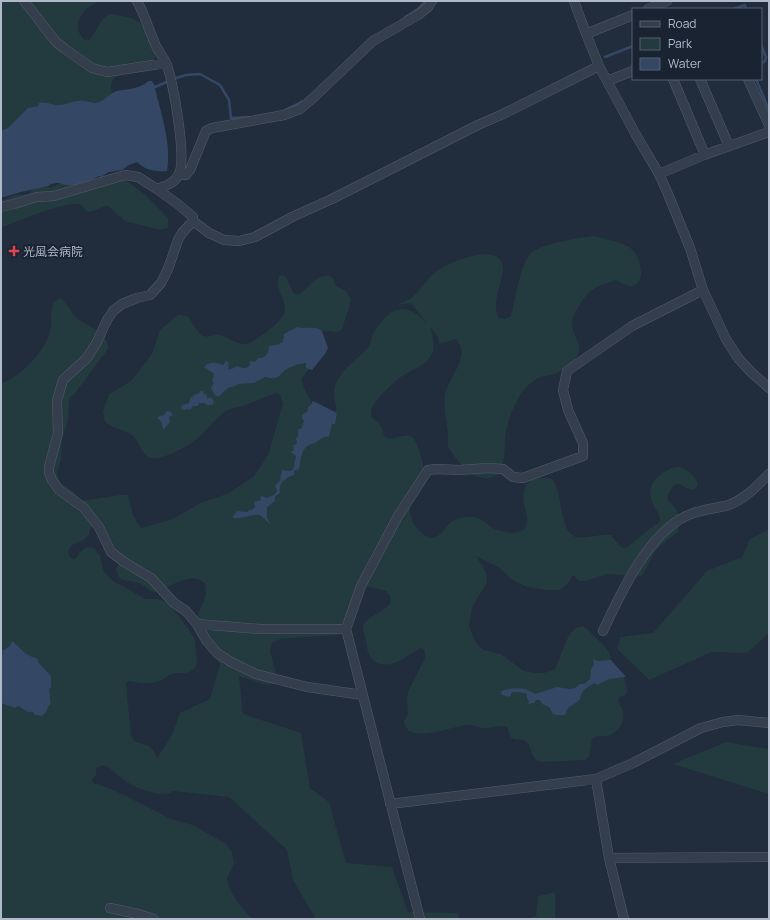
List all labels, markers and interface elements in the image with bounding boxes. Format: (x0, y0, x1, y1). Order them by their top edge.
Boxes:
legend (632, 8, 762, 80)
text: Road (668, 15, 696, 32)
text: Park (668, 35, 693, 52)
text: Water (668, 55, 702, 72)
place label: 光風会病院 (23, 243, 83, 260)
marker: 光風会病院 (8, 245, 20, 257)

